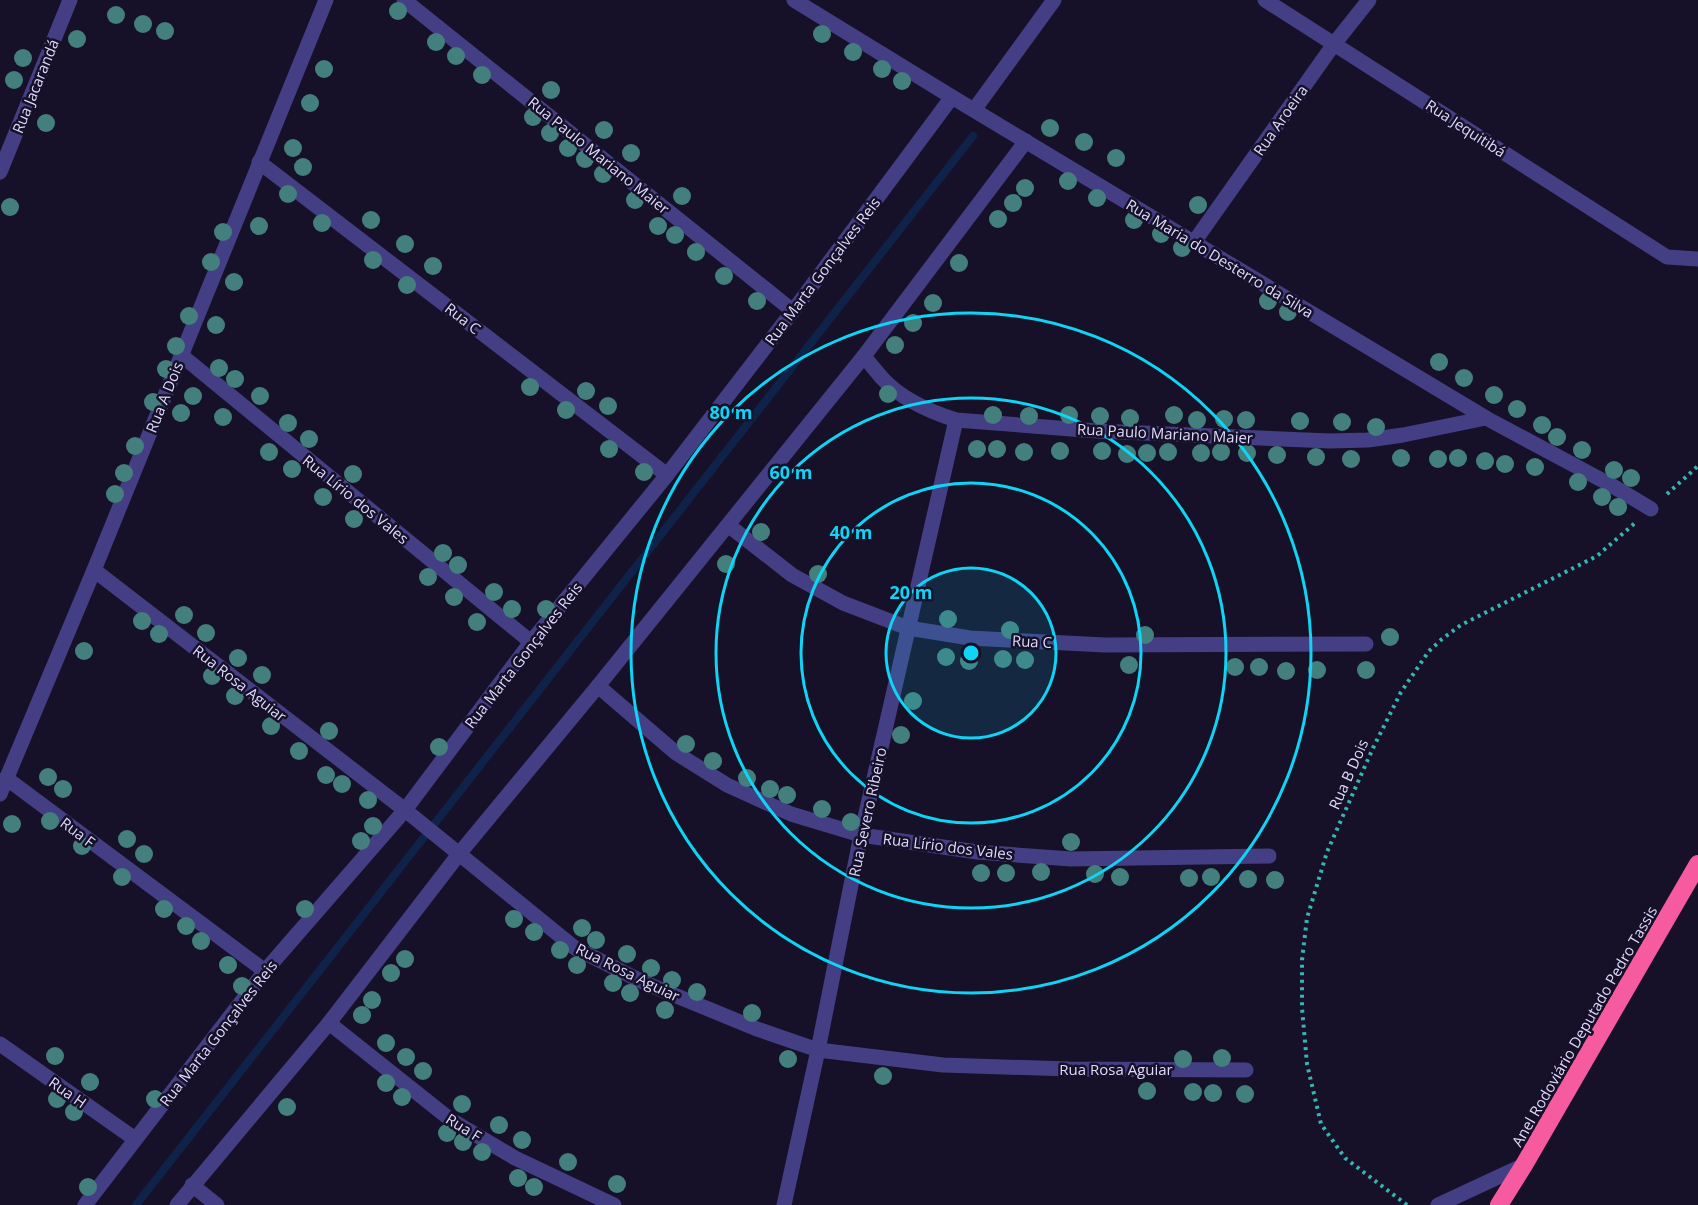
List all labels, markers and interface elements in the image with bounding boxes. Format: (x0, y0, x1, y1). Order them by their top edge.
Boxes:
street label: Rua Jacarandá (7, 36, 63, 136)
street label: Rua Aroeira (1248, 81, 1312, 159)
street label: Rua Paulo Mariano Maier (524, 92, 674, 218)
street label: Rua Jequitibá (1422, 95, 1510, 161)
street label: Rua Marta Gonçalves Reis (760, 193, 884, 349)
street label: Rua Maria do Desterro da Silva (1123, 194, 1317, 322)
street label: Rua C (441, 298, 485, 338)
street label: Rua A Dois (141, 359, 187, 435)
text: 80 m (710, 400, 752, 424)
street label: Rua Paulo Mariano Maier (1076, 418, 1254, 448)
street label: Rua Lírio dos Vales (299, 450, 413, 548)
text: 60 m (770, 460, 812, 484)
text: 40 m (830, 520, 872, 544)
street label: Rua Marta Gonçalves Reis (460, 578, 586, 732)
text: 20 m (890, 580, 932, 604)
street label: Rua C (1011, 630, 1053, 652)
street label: Rua Rosa Aguiar (189, 640, 291, 726)
centre of rings (961, 643, 981, 663)
street label: Rua B Dois (1324, 736, 1372, 812)
street label: Rua Severo Ribeiro (844, 745, 890, 879)
street label: Rua F (57, 812, 100, 852)
street label: Rua Lírio dos Vales (882, 828, 1014, 864)
street label: Anel Rodoviário Deputado Pedro Tassis (1507, 902, 1661, 1150)
street label: Rua Rosa Aguiar (573, 938, 683, 1006)
street label: Rua Marta Gonçalves Reis (155, 956, 281, 1110)
street label: Rua Rosa Aguiar (1059, 1059, 1173, 1079)
street label: Rua H (45, 1072, 91, 1112)
street label: Rua F (442, 1108, 486, 1146)

